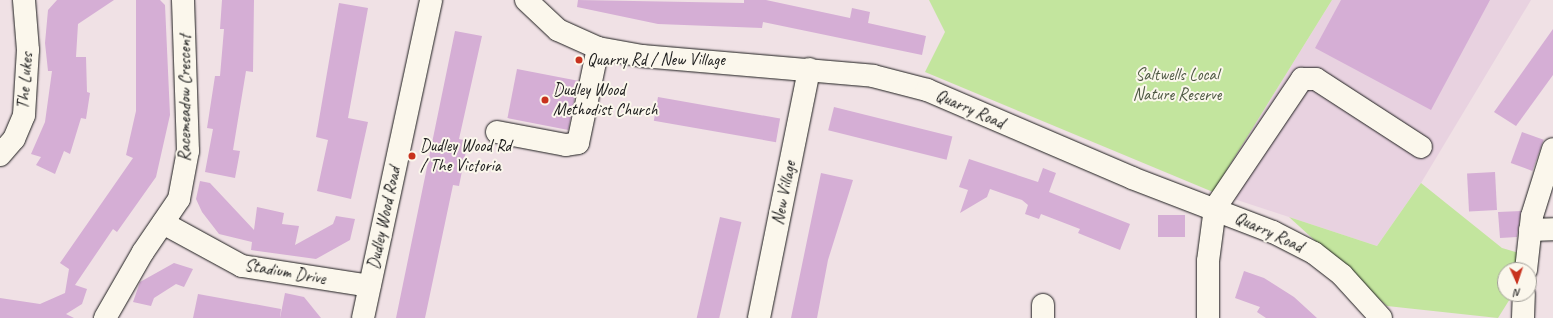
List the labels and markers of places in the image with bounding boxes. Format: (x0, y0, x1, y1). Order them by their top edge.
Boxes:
place label: Quarry Rd / New Village (587, 50, 725, 70)
marker: Quarry Rd / New Village (574, 55, 584, 65)
place label: Dudley Wood Methodist Church (553, 80, 658, 120)
marker: Dudley Wood Methodist Church (540, 95, 550, 105)
place label: Dudley Wood Rd / The Victoria (420, 136, 512, 176)
marker: Dudley Wood Rd / The Victoria (407, 151, 417, 161)

